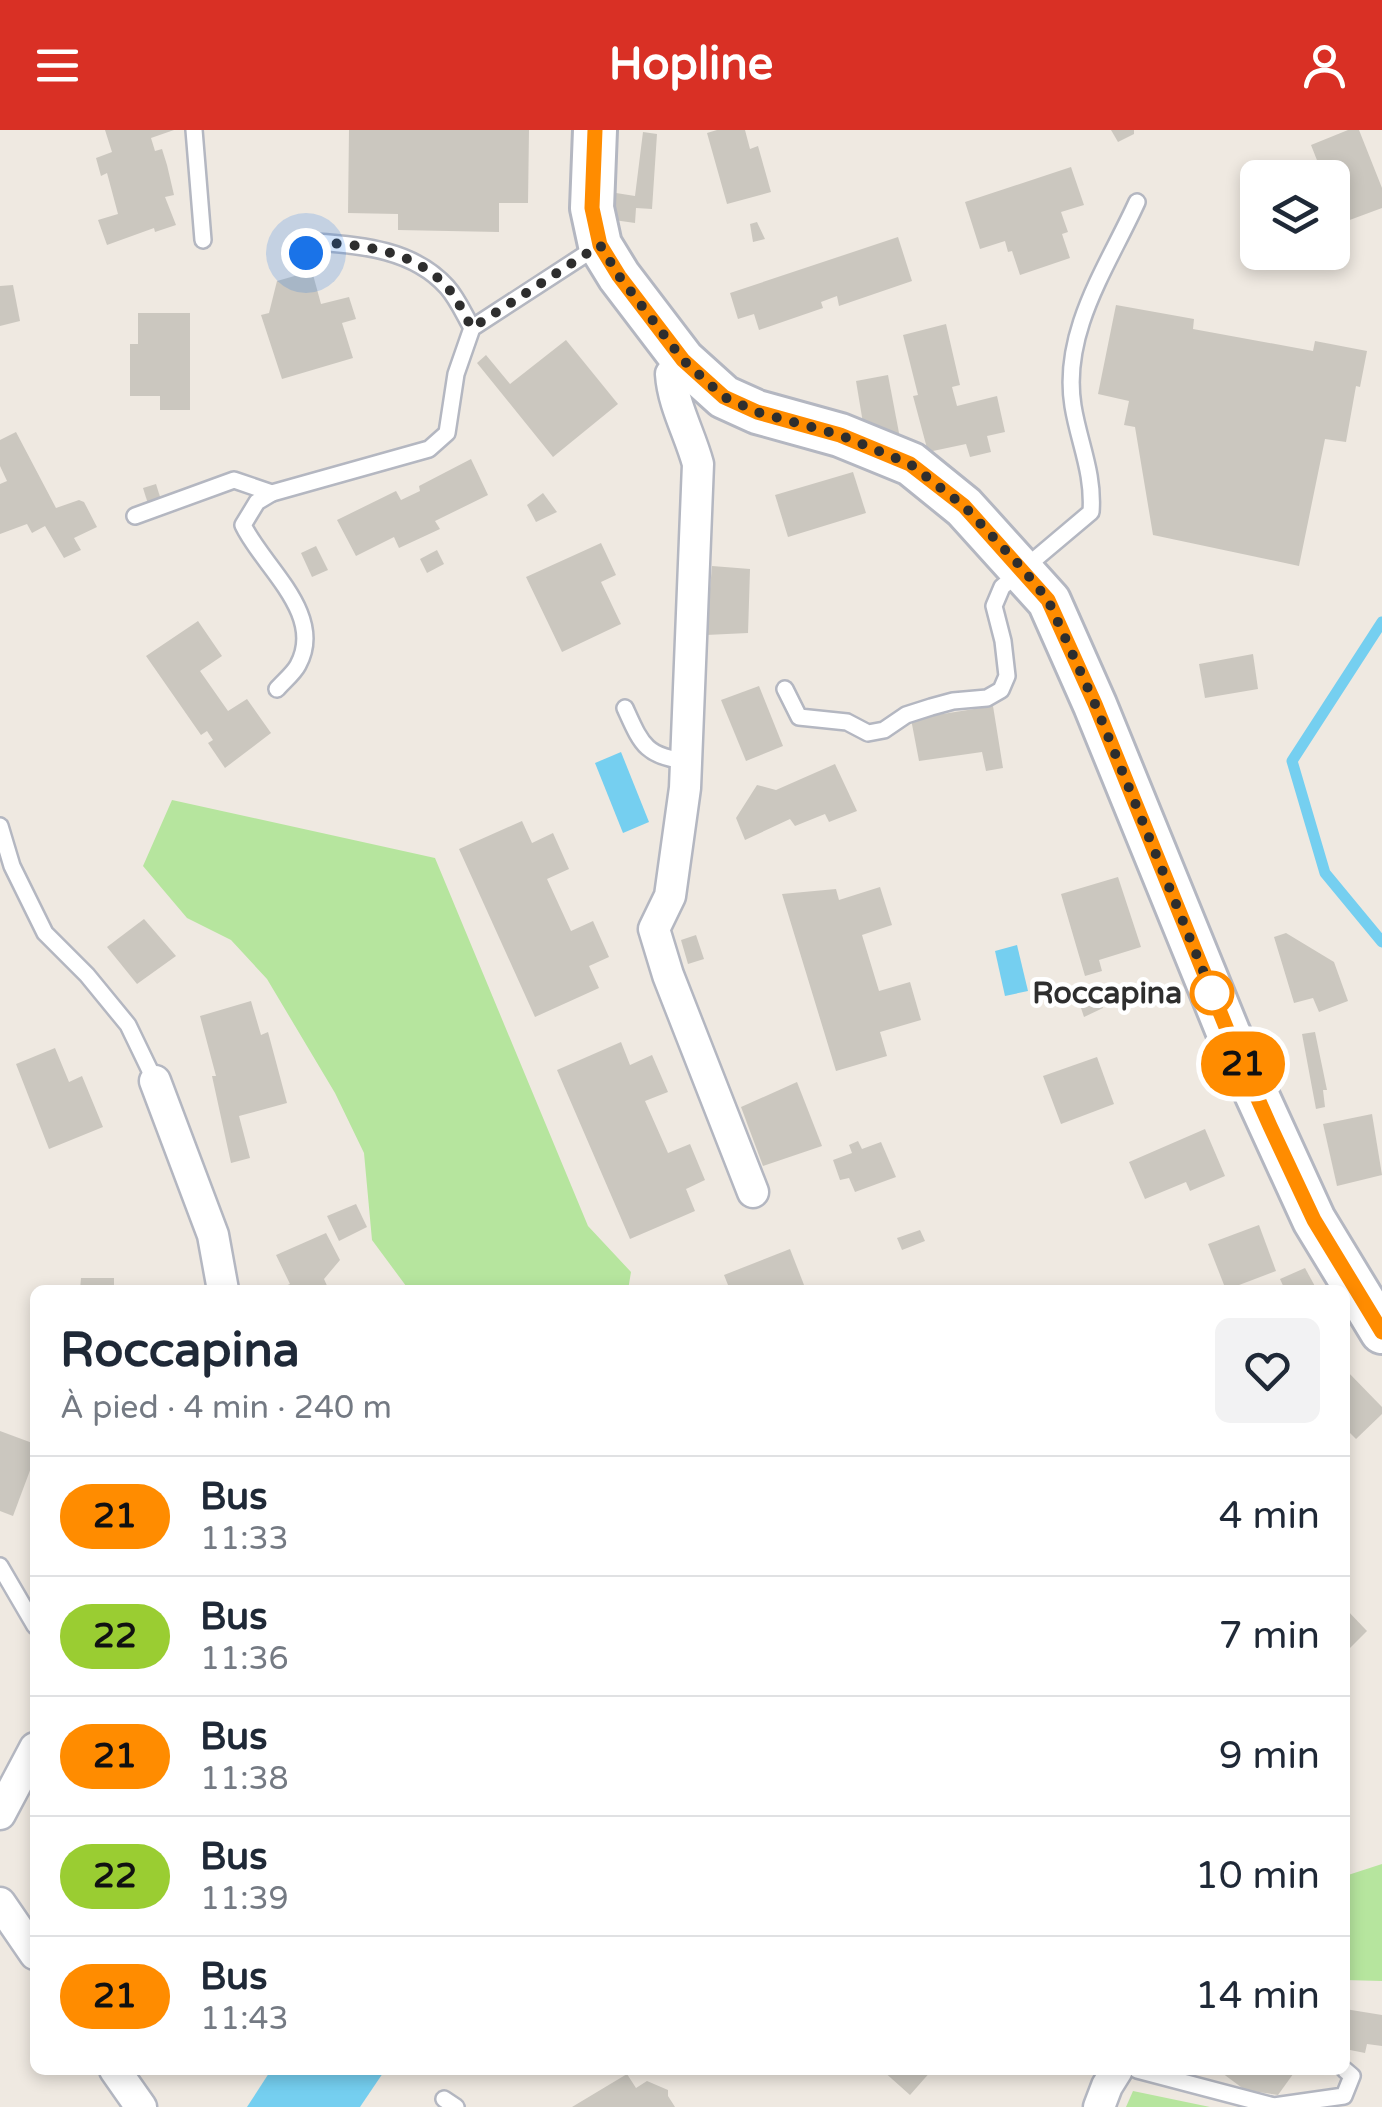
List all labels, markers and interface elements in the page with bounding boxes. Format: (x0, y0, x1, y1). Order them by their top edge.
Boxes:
icon: menu (30, 38, 85, 93)
text: Hopline (609, 38, 773, 92)
icon: person (1297, 38, 1352, 93)
map controls (1240, 160, 1350, 270)
button: layers (1240, 160, 1350, 270)
your location (281, 228, 331, 278)
marker: Roccapina (1191, 972, 1233, 1014)
place label: Roccapina (1032, 975, 1182, 1012)
line badge: 21 (1198, 1032, 1288, 1096)
text: 21 (1221, 1043, 1265, 1085)
button: heart (1215, 1318, 1320, 1423)
text: Roccapina (60, 1322, 300, 1380)
text: À pied · 4 min · 240 m (60, 1389, 392, 1427)
text: Bus (200, 1474, 267, 1520)
text: 4 min (1219, 1493, 1320, 1539)
text: 21 (93, 1495, 137, 1537)
text: 11:33 (200, 1520, 289, 1558)
text: Bus (200, 1594, 267, 1640)
text: 7 min (1219, 1613, 1320, 1659)
text: 22 (93, 1615, 137, 1657)
text: 11:36 (200, 1640, 289, 1678)
text: Bus (200, 1714, 267, 1760)
text: 9 min (1219, 1733, 1320, 1779)
text: 21 (93, 1735, 137, 1777)
text: 11:38 (200, 1760, 289, 1798)
text: Bus (200, 1834, 267, 1880)
text: 10 min (1195, 1853, 1320, 1899)
text: 22 (93, 1855, 137, 1897)
text: 11:39 (200, 1880, 289, 1918)
text: Bus (200, 1954, 267, 2000)
text: 14 min (1195, 1973, 1320, 2019)
text: 21 (93, 1975, 137, 2017)
text: 11:43 (200, 2000, 289, 2038)

